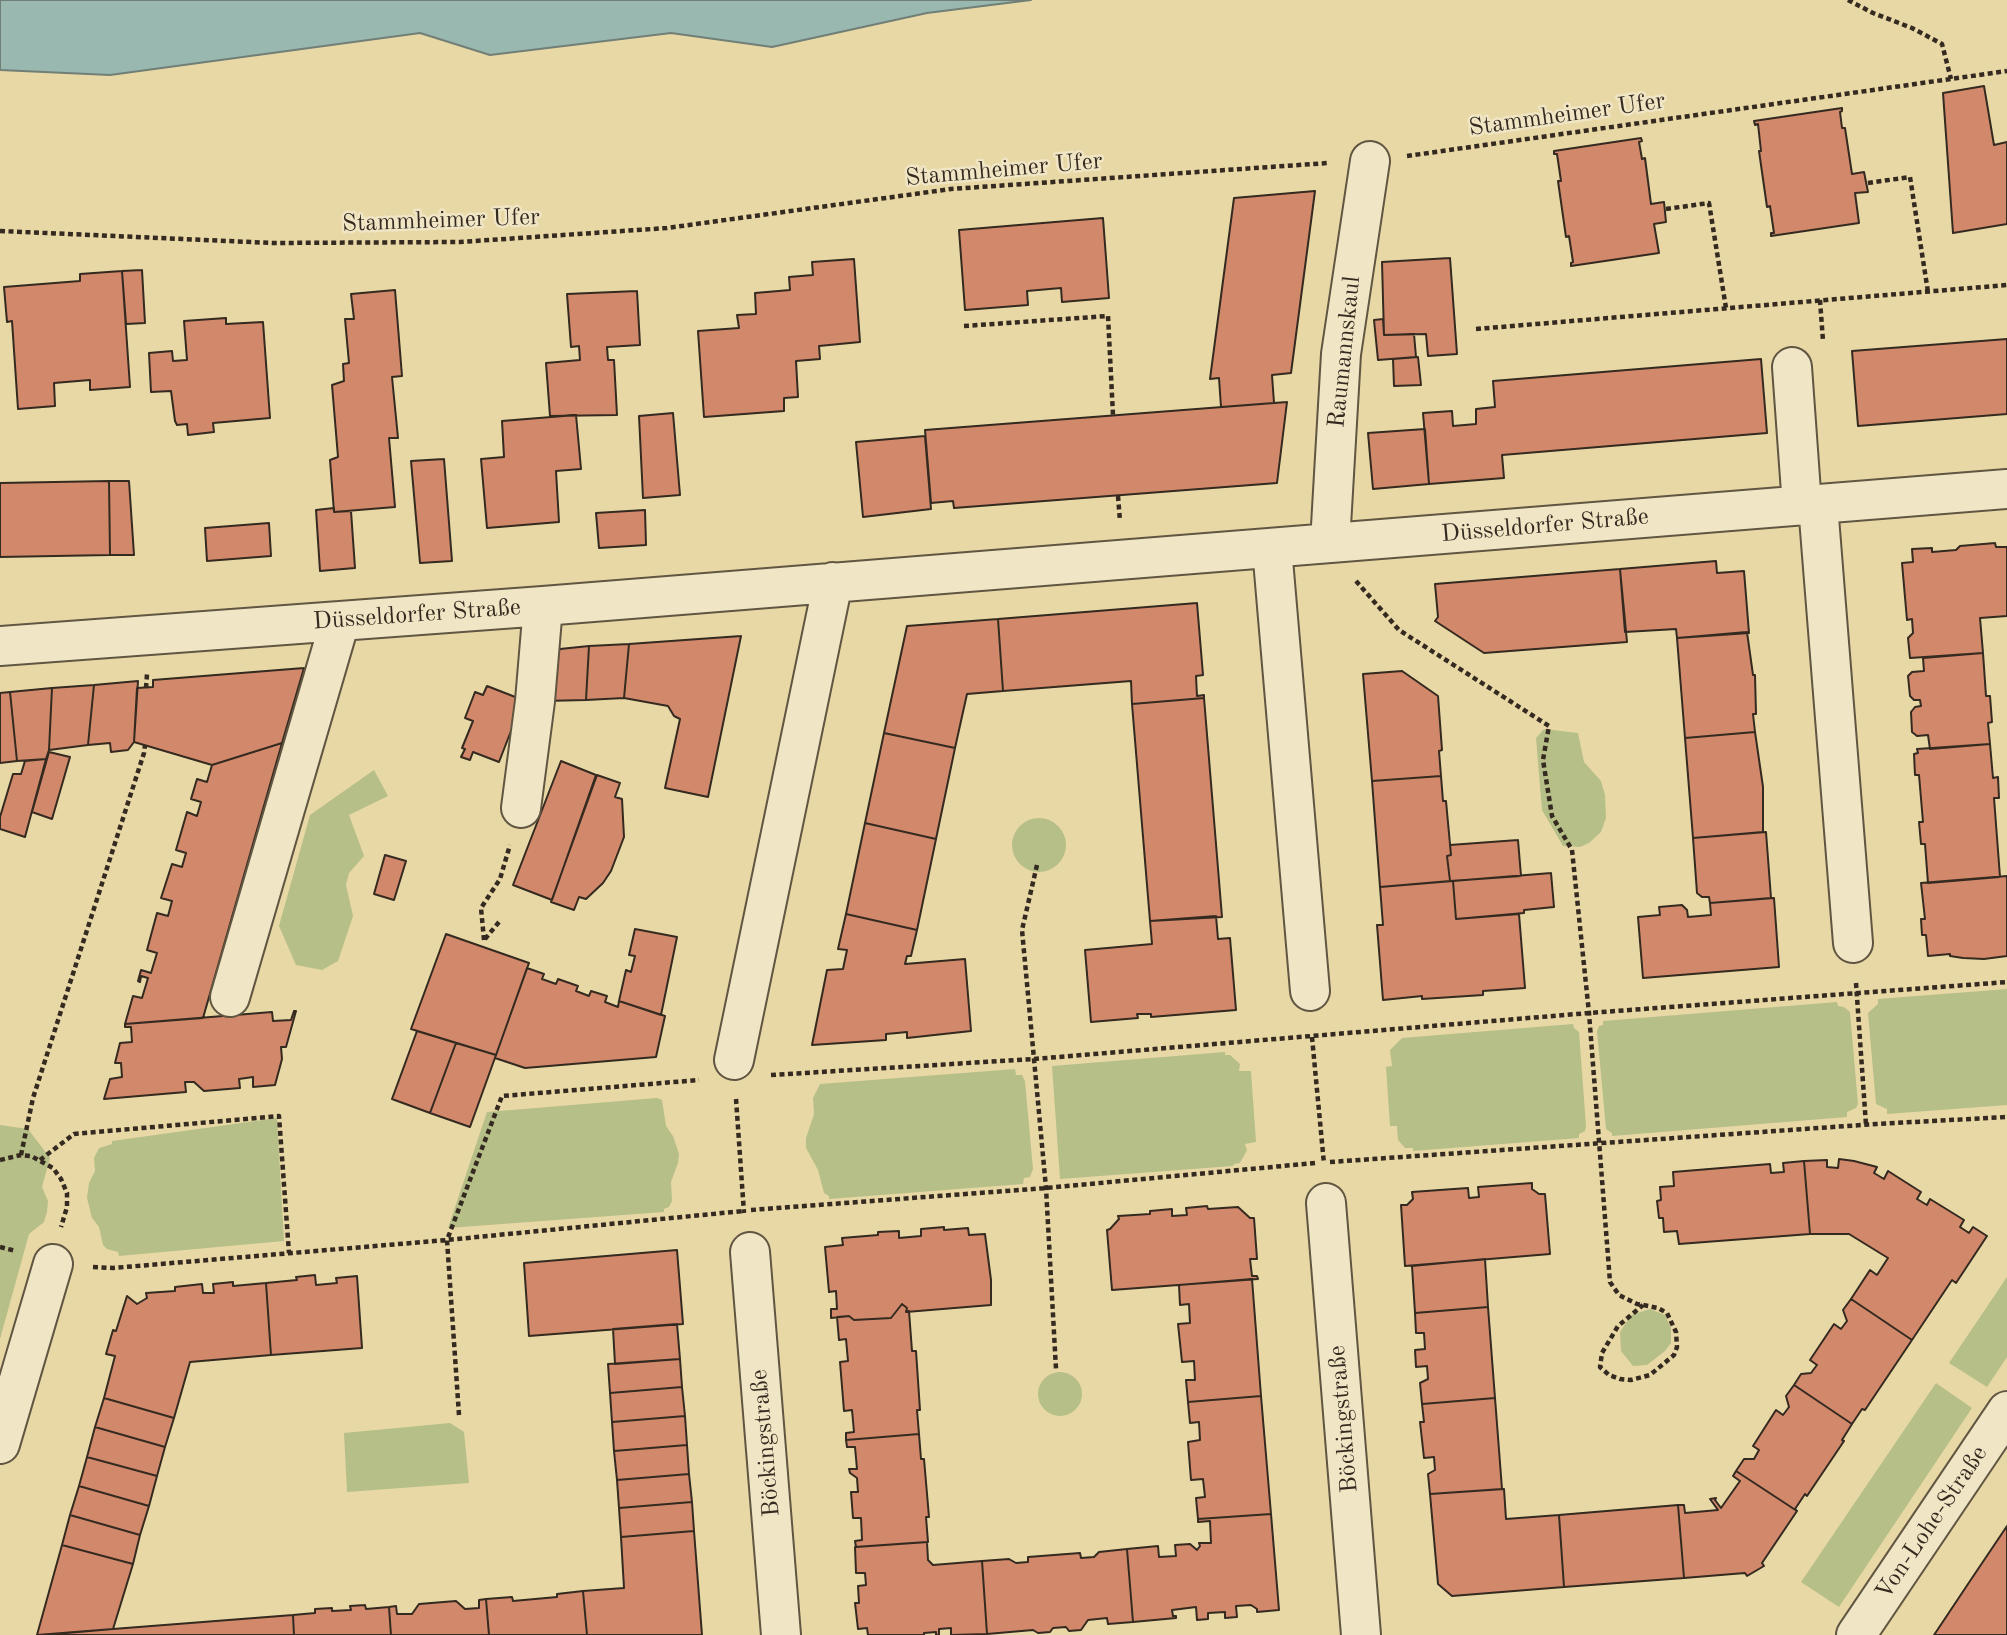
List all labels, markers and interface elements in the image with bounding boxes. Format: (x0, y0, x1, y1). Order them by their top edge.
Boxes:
street label: Stammheimer Ufer (1467, 87, 1667, 143)
street label: Stammheimer Ufer (904, 147, 1104, 193)
street label: Stammheimer Ufer (342, 203, 540, 239)
street label: Raumannskaul (1323, 275, 1367, 429)
street label: Düsseldorfer Straße (1440, 503, 1650, 549)
street label: Düsseldorfer Straße (312, 593, 522, 637)
street label: Böckingstraße (1323, 1344, 1365, 1494)
street label: Böckingstraße (745, 1368, 787, 1518)
street label: Von-Lohe-Straße (1870, 1441, 1994, 1605)

